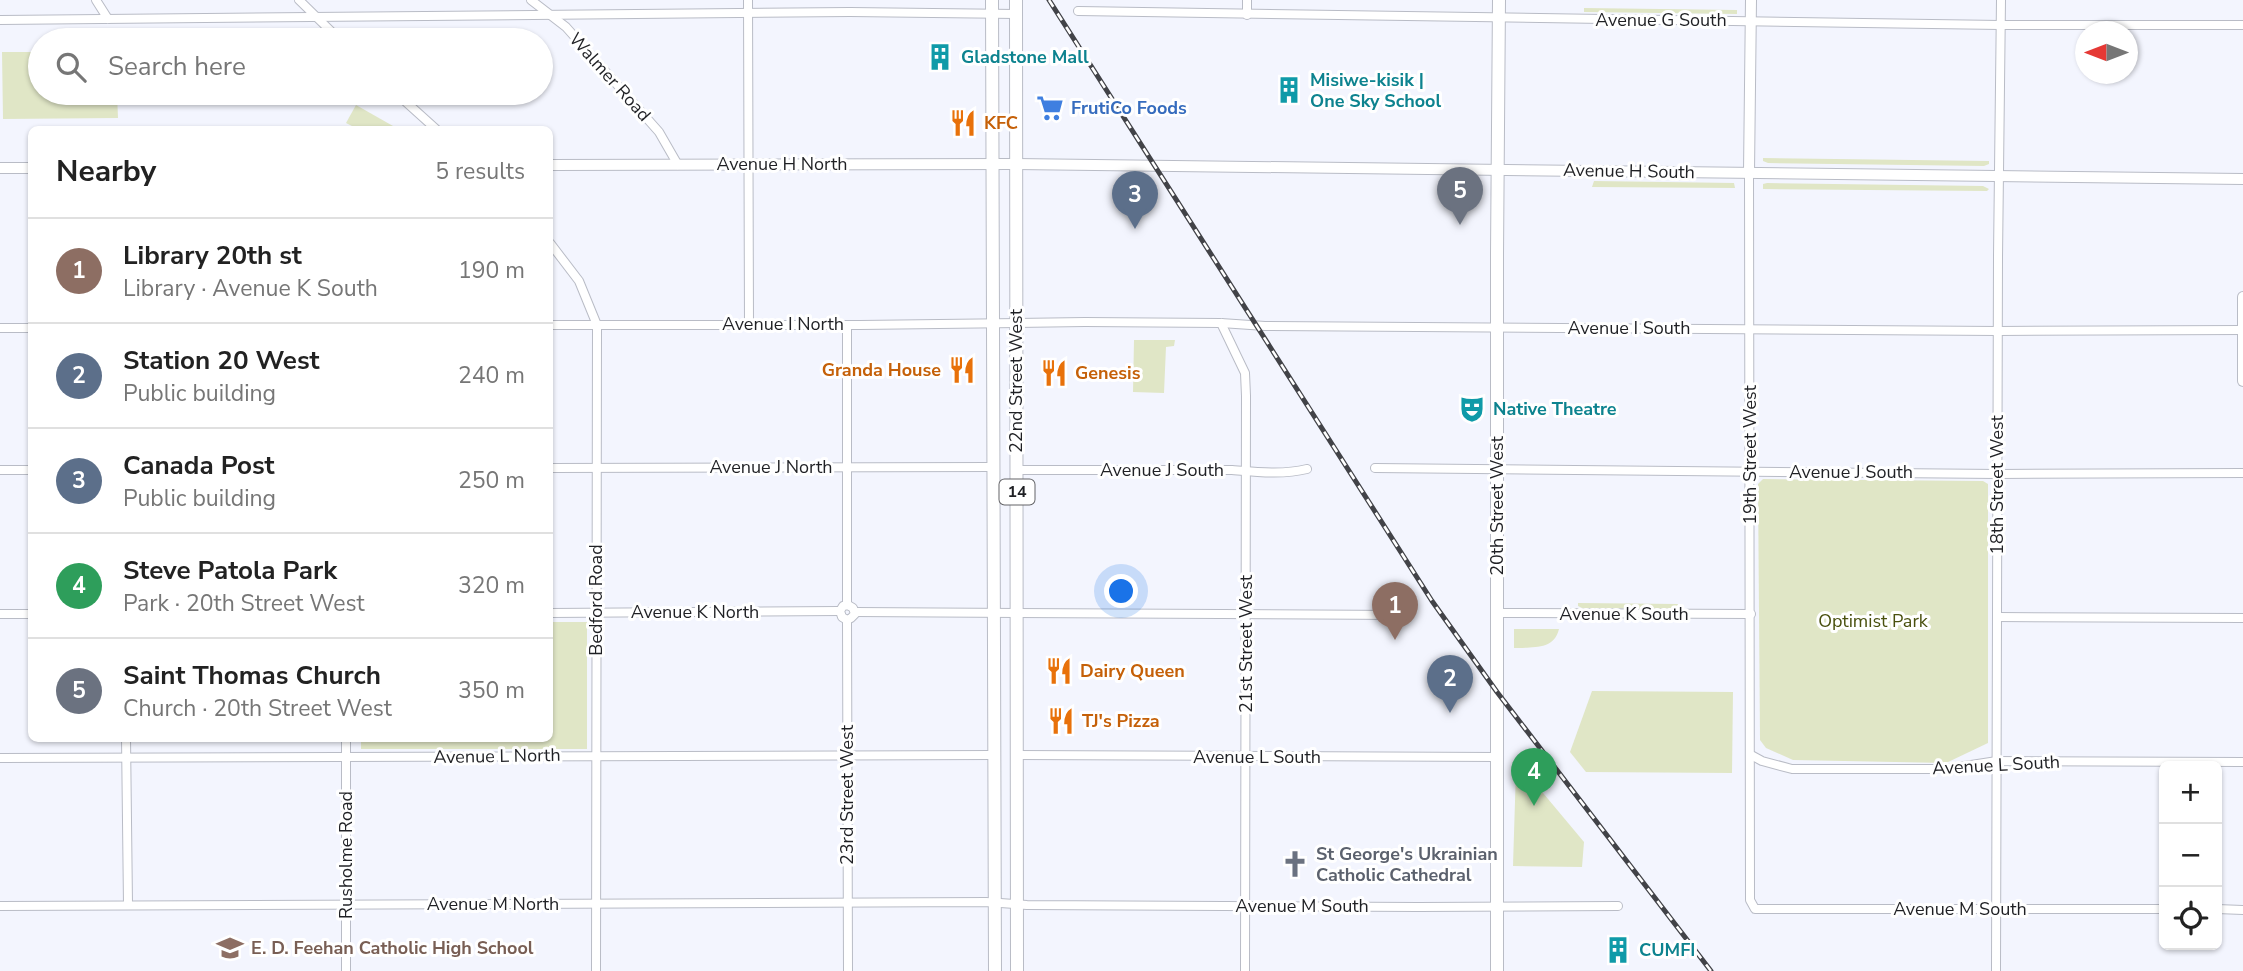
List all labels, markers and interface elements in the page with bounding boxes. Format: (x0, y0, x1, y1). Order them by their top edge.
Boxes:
street label: Avenue G South (1595, 8, 1727, 32)
north arrow (2075, 21, 2138, 84)
search box (28, 28, 553, 105)
street label: Walmer Road (564, 28, 656, 126)
building icon: Gladstone Mall (925, 42, 955, 72)
place label: Gladstone Mall (961, 45, 1089, 69)
icon: search (52, 48, 90, 86)
text: Search here (108, 49, 246, 84)
place label: Misiwe-kisik | One Sky School (1310, 68, 1441, 113)
building icon: Misiwe-kisik | One Sky School (1274, 75, 1304, 105)
supermarket icon: FrutiCo Foods (1035, 93, 1065, 123)
place label: FrutiCo Foods (1071, 96, 1187, 120)
restaurant icon: KFC (948, 108, 978, 138)
place label: KFC (984, 111, 1018, 135)
text: Nearby (56, 151, 156, 192)
street label: Avenue H North (717, 152, 847, 176)
text: 5 results (435, 156, 525, 187)
street label: Avenue H South (1563, 158, 1695, 184)
pin: 5 (1437, 167, 1483, 225)
pin: 3 (1112, 171, 1158, 229)
text: Library 20th st (123, 238, 302, 273)
text: 1 (72, 255, 86, 286)
text: 190 m (458, 255, 525, 286)
text: Library · Avenue K South (123, 273, 378, 304)
street label: 22nd Street West (1004, 308, 1028, 453)
street label: Avenue I North (722, 312, 844, 336)
street label: Avenue I South (1568, 316, 1690, 340)
text: Station 20 West (123, 343, 319, 378)
restaurant icon: Granda House (947, 355, 977, 385)
place label: Granda House (822, 358, 941, 382)
restaurant icon: Genesis (1039, 358, 1069, 388)
text: 2 (72, 360, 86, 391)
text: 240 m (458, 360, 525, 391)
place label: Genesis (1075, 361, 1141, 385)
text: Public building (123, 378, 276, 409)
street label: 19th Street West (1738, 384, 1762, 525)
theatre icon: Native Theatre (1457, 394, 1487, 424)
place label: Native Theatre (1493, 397, 1617, 421)
street label: 18th Street West (1985, 414, 2009, 555)
street label: 20th Street West (1485, 435, 1509, 576)
text: Canada Post (123, 448, 275, 483)
street label: Avenue J North (709, 455, 833, 479)
street label: Avenue J South (1100, 458, 1224, 482)
street label: Avenue J South (1789, 460, 1913, 484)
text: 3 (72, 465, 86, 496)
text: 250 m (458, 465, 525, 496)
road number: 14 (1000, 480, 1034, 505)
text: Public building (123, 483, 276, 514)
street label: Bedford Road (584, 544, 608, 656)
text: Steve Patola Park (123, 553, 337, 588)
text: 4 (72, 570, 86, 601)
text: 320 m (458, 570, 525, 601)
your location (1104, 574, 1138, 608)
street label: 21st Street West (1234, 574, 1258, 713)
pin: 1 (1372, 582, 1418, 640)
text: Park · 20th Street West (123, 588, 365, 619)
street label: Avenue K North (631, 600, 759, 624)
street label: Avenue K South (1559, 602, 1689, 626)
park label: Optimist Park (1818, 609, 1929, 633)
pin: 2 (1427, 655, 1473, 713)
restaurant icon: Dairy Queen (1044, 656, 1074, 686)
text: Saint Thomas Church (123, 658, 381, 693)
place label: Dairy Queen (1080, 659, 1185, 683)
text: 5 (72, 675, 86, 706)
text: 350 m (458, 675, 525, 706)
text: Church · 20th Street West (123, 693, 392, 724)
restaurant icon: TJ's Pizza (1046, 706, 1076, 736)
place label: TJ's Pizza (1082, 709, 1160, 733)
street label: 23rd Street West (835, 724, 859, 865)
street label: Avenue L North (433, 743, 561, 769)
street label: Avenue L South (1193, 745, 1321, 769)
pin: 4 (1511, 748, 1557, 806)
street label: Avenue L South (1931, 750, 2061, 780)
map controls (2159, 761, 2222, 950)
button: + (2159, 761, 2222, 824)
street label: Rusholme Road (334, 791, 358, 919)
button: − (2159, 824, 2222, 887)
place label: St George's Ukrainian Catholic Cathedral (1316, 842, 1498, 887)
church icon: St George's Ukrainian Catholic Cathedral (1280, 849, 1310, 879)
button: locate (2159, 887, 2222, 950)
street label: Avenue M North (427, 892, 559, 916)
street label: Avenue M South (1235, 894, 1369, 918)
street label: Avenue M South (1893, 897, 2027, 921)
school or university icon: E. D. Feehan Catholic High School (215, 933, 245, 963)
building icon: CUMFI (1603, 935, 1633, 965)
place label: E. D. Feehan Catholic High School (251, 936, 534, 960)
place label: CUMFI (1639, 938, 1695, 962)

